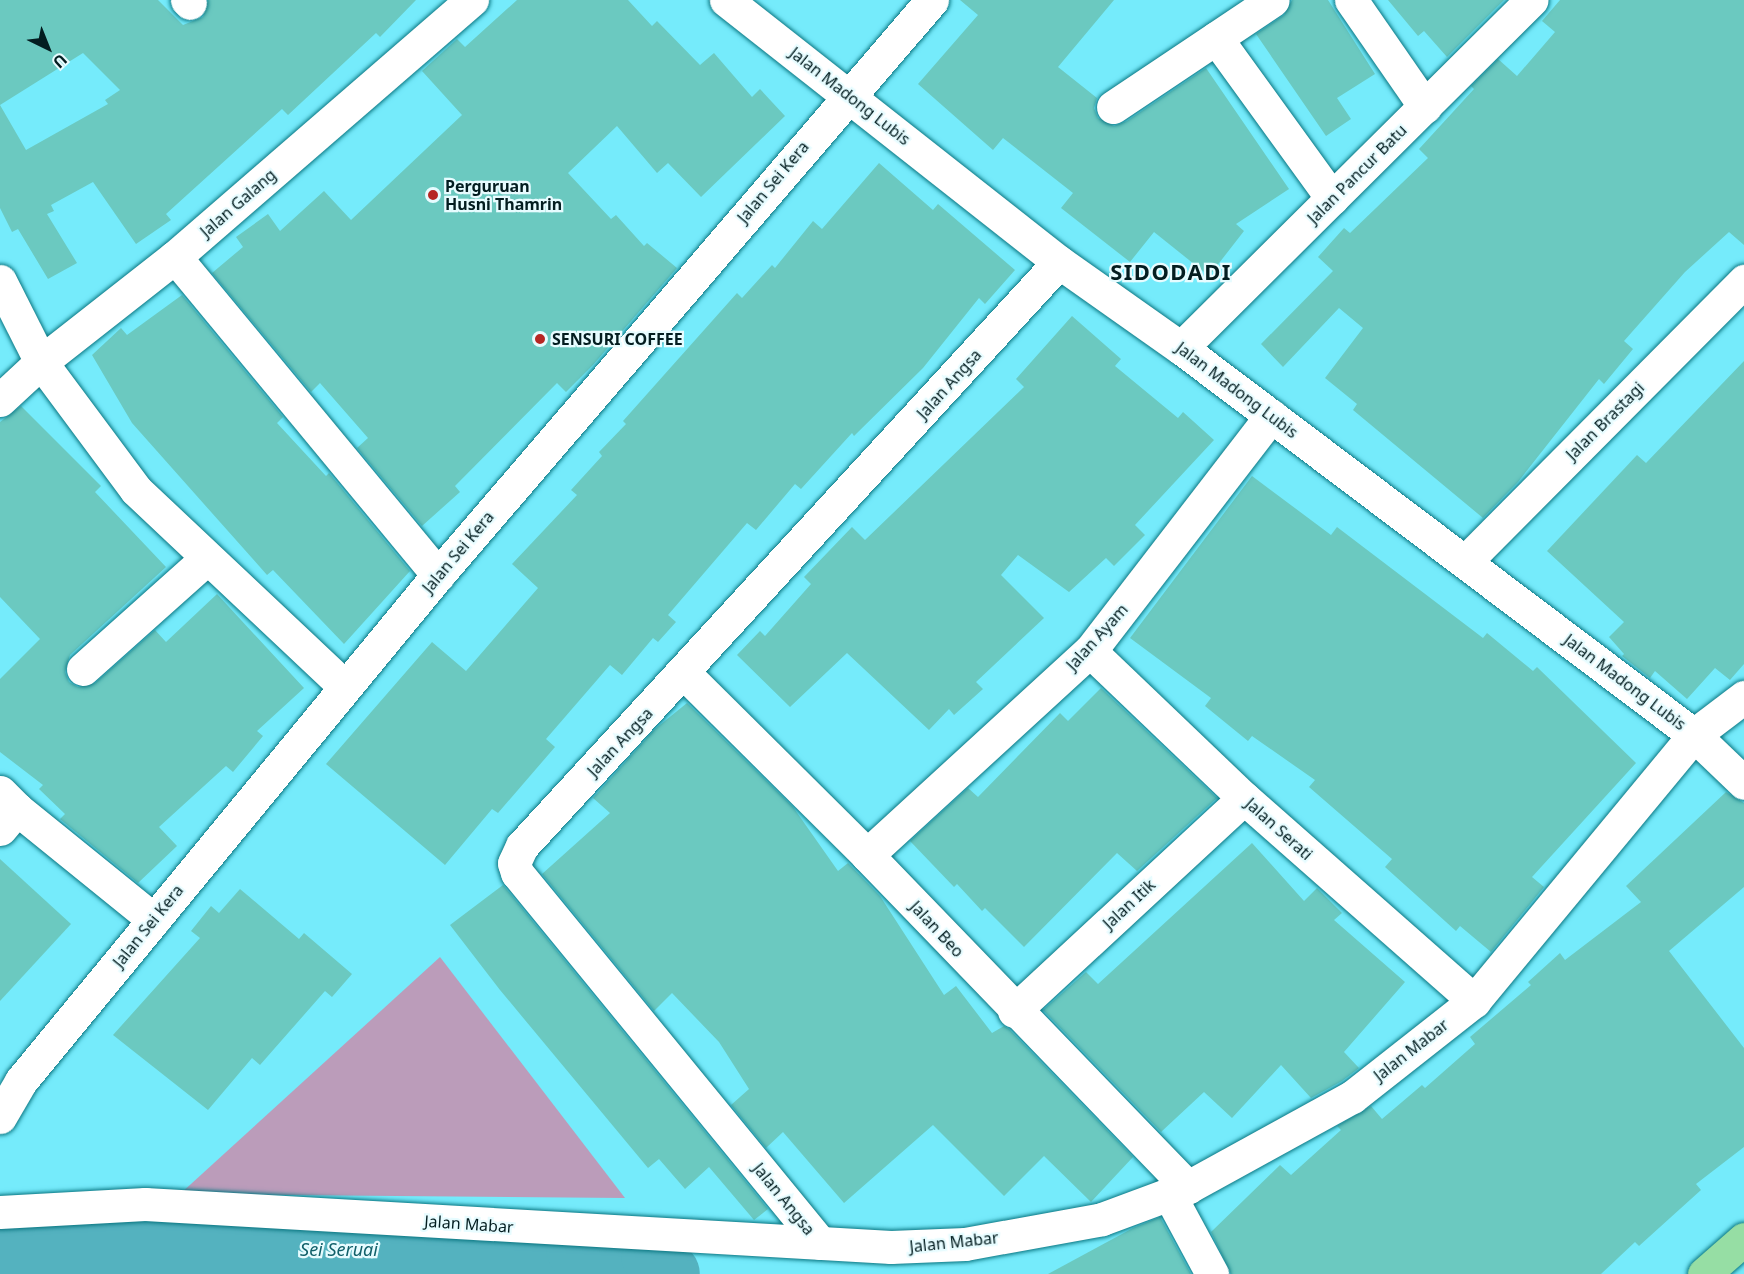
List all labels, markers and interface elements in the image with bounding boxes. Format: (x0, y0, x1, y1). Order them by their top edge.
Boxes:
north arrow (18, 18, 78, 78)
street label: Jalan Madong Lubis (786, 43, 914, 149)
text: U (48, 49, 72, 73)
street label: Jalan Pancur Batu (1303, 120, 1411, 228)
street label: Jalan Sei Kera (733, 137, 813, 227)
street label: Jalan Galang (196, 165, 280, 241)
place label: Perguruan Husni Thamrin (445, 176, 562, 214)
marker: Perguruan Husni Thamrin (426, 188, 440, 202)
district label: SIDODADI (1110, 259, 1232, 285)
place label: SENSURI COFFEE (552, 329, 683, 349)
marker: SENSURI COFFEE (533, 332, 547, 346)
street label: Jalan Madong Lubis (1172, 338, 1302, 442)
street label: Jalan Angsa (913, 345, 985, 423)
street label: Jalan Brastagi (1562, 378, 1648, 464)
street label: Jalan Sei Kera (418, 507, 498, 597)
street label: Jalan Ayam (1062, 600, 1132, 674)
street label: Jalan Madong Lubis (1560, 630, 1690, 734)
street label: Jalan Angsa (583, 704, 657, 780)
street label: Jalan Serati (1242, 794, 1316, 864)
street label: Jalan Itik (1099, 875, 1159, 933)
street label: Jalan Sei Kera (109, 881, 187, 971)
street label: Jalan Beo (906, 897, 968, 961)
street label: Jalan Mabar (1370, 1015, 1452, 1085)
street label: Jalan Angsa (749, 1159, 819, 1239)
street label: Jalan Mabar (424, 1211, 514, 1237)
street label: Jalan Mabar (909, 1228, 999, 1256)
water label: Sei Seruai (300, 1238, 378, 1260)

